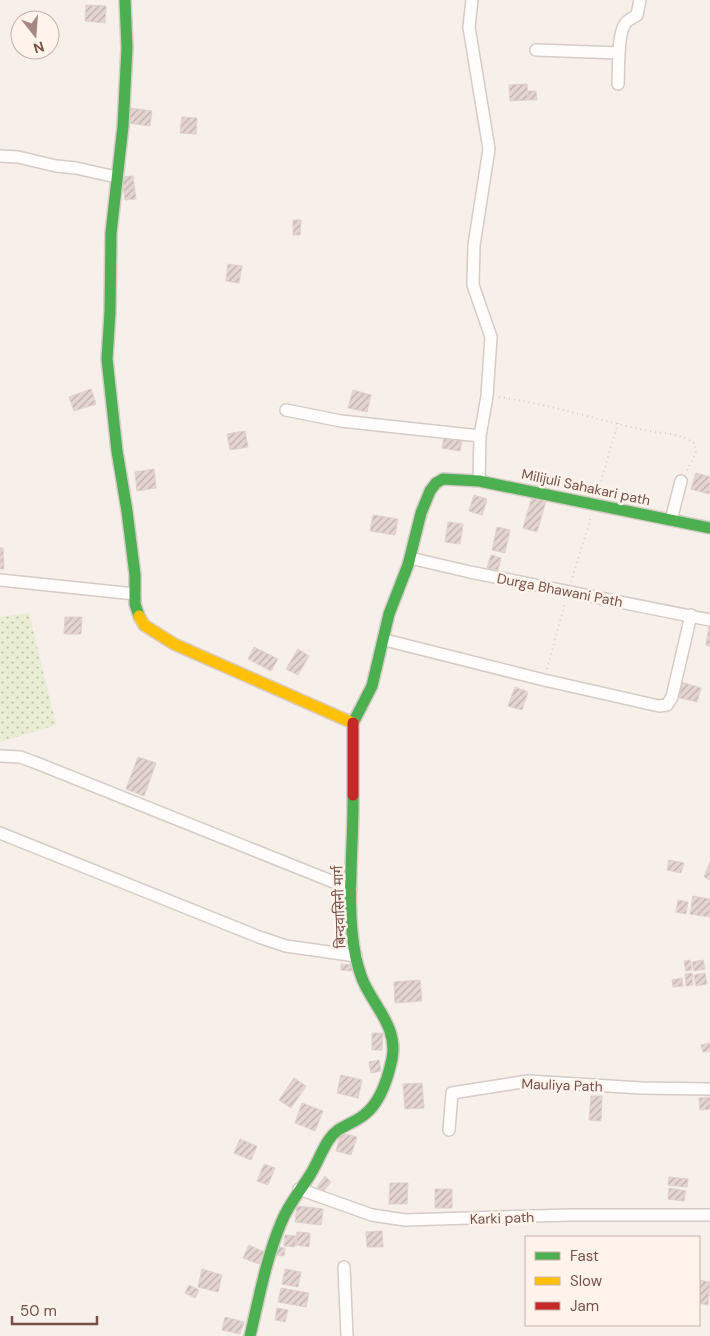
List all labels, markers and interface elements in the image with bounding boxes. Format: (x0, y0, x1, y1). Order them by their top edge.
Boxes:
north arrow (10, 10, 60, 60)
text: N (31, 37, 46, 58)
street label: Milijuli Sahakari path (520, 465, 652, 509)
street label: Durga Bhawani Path (496, 569, 624, 611)
street label: बिन्दवासिनी मार्ग (329, 864, 349, 949)
street label: Mauliya Path (521, 1075, 603, 1095)
street label: Karki path (469, 1208, 535, 1228)
legend (525, 1236, 700, 1326)
text: Fast (570, 1246, 599, 1266)
text: Slow (570, 1271, 603, 1291)
scale bar (12, 1294, 98, 1326)
text: Jam (570, 1296, 599, 1316)
text: 50 m (20, 1301, 57, 1321)

